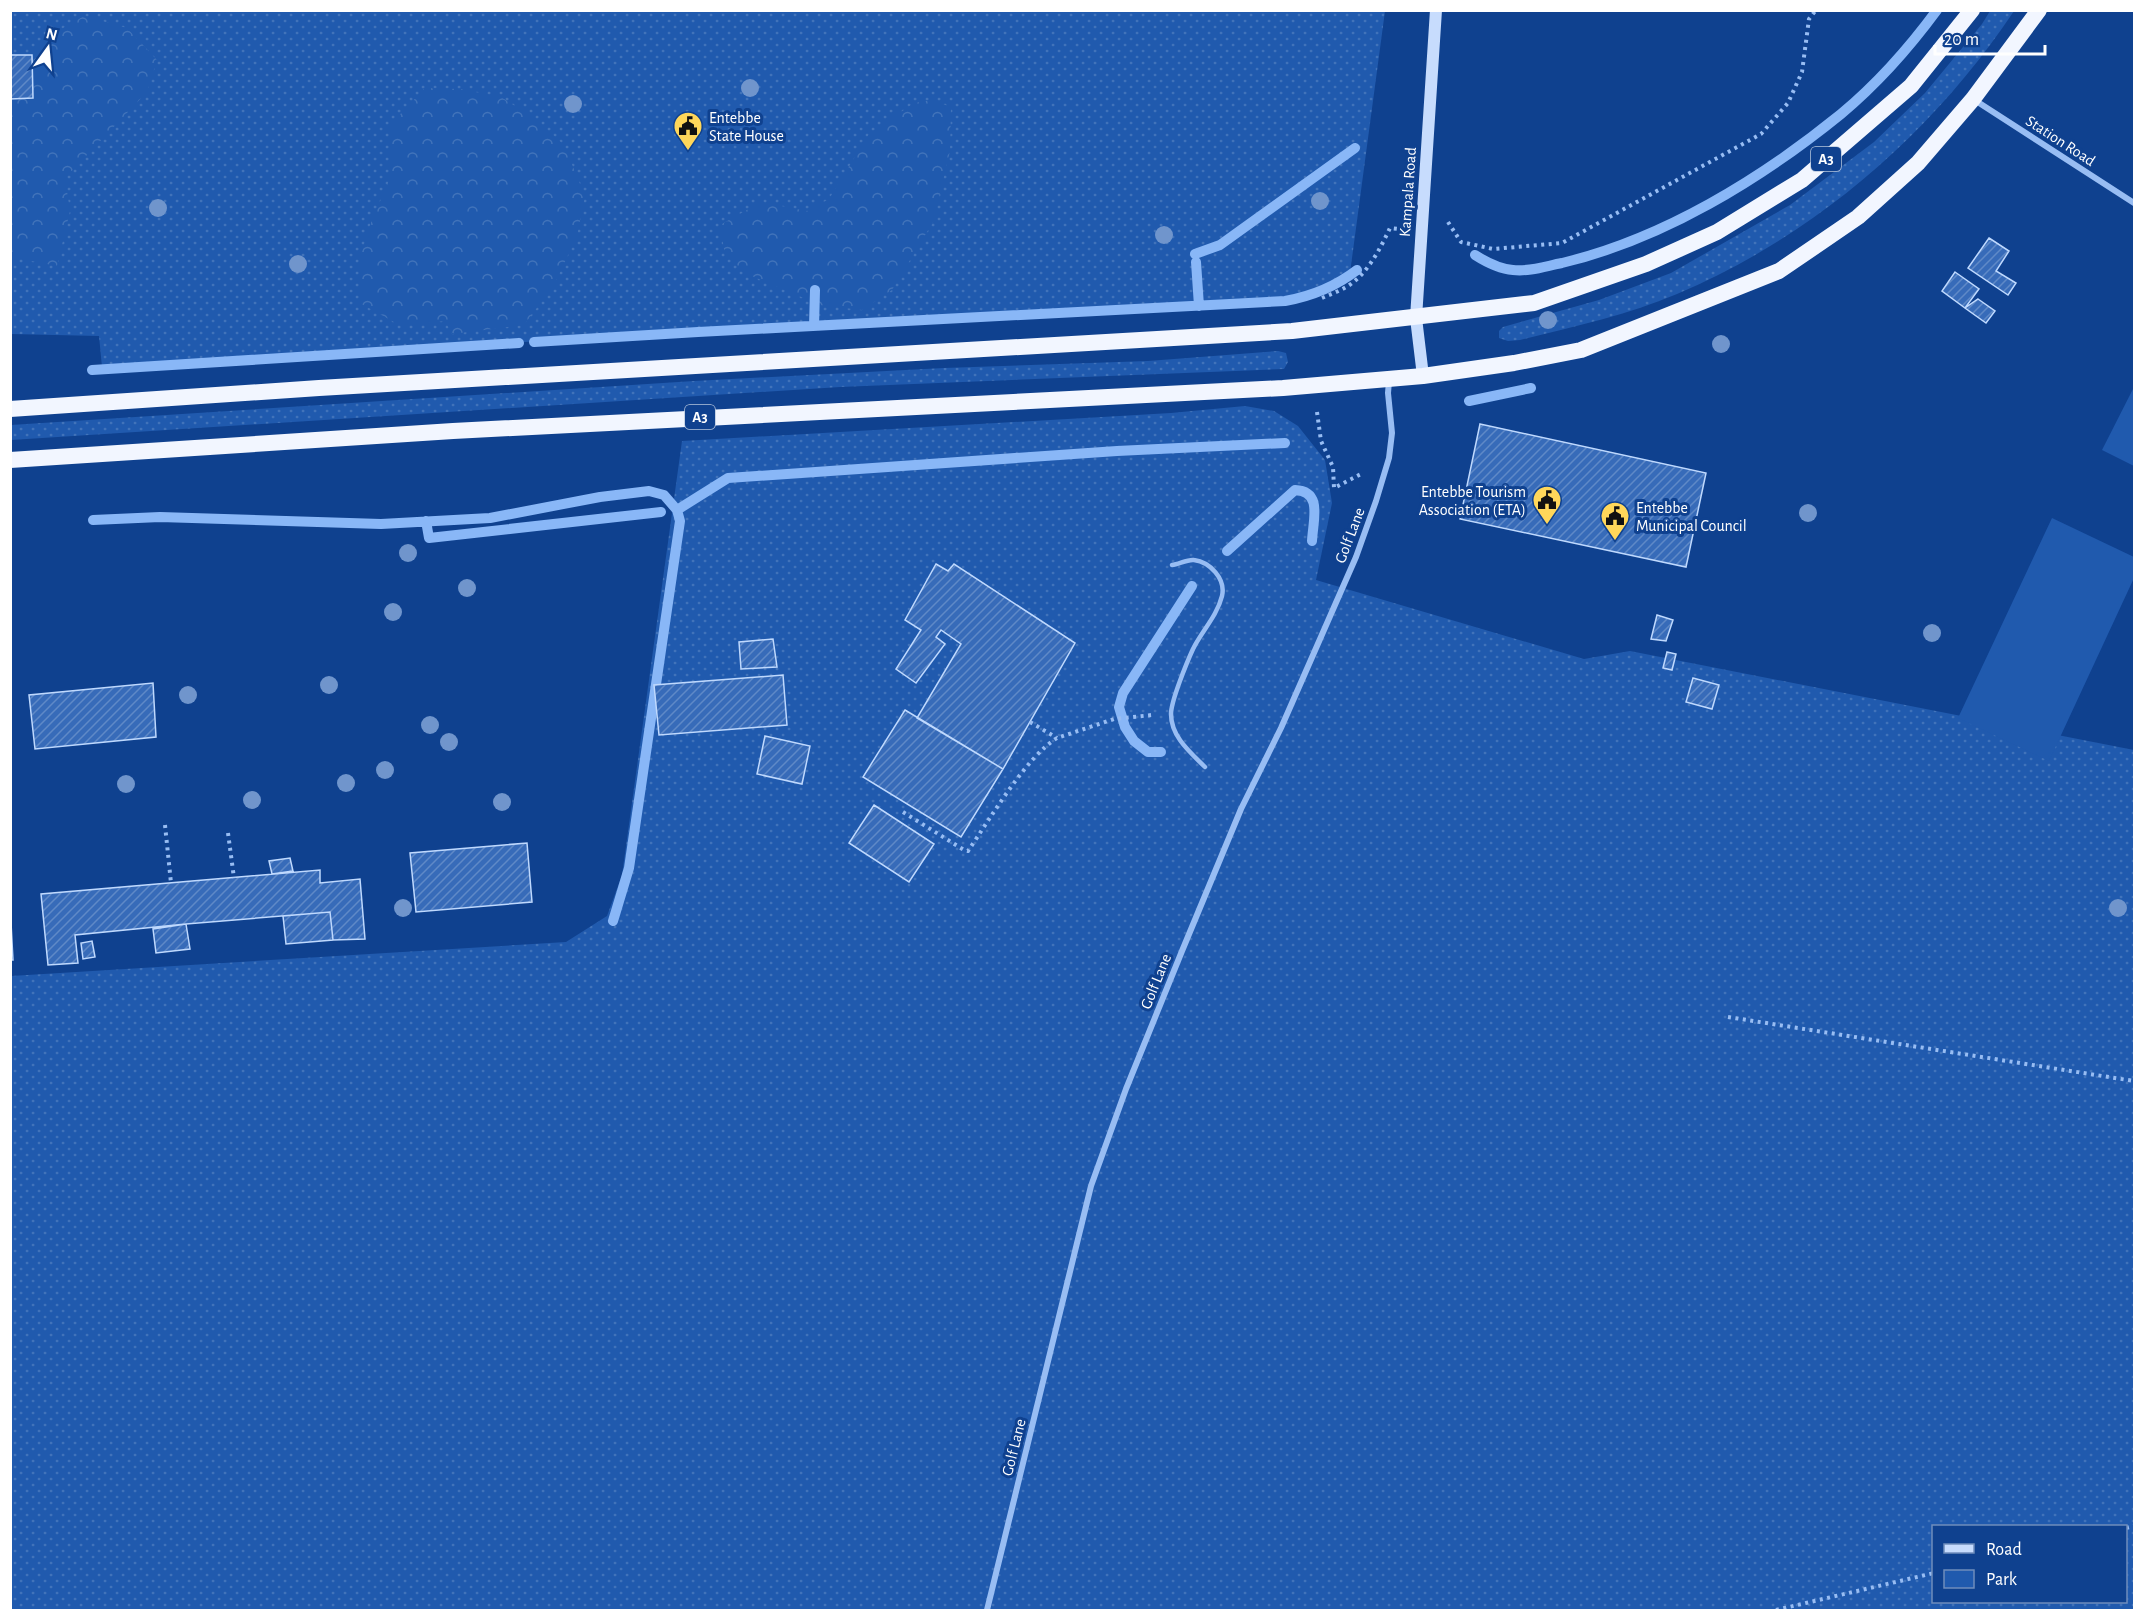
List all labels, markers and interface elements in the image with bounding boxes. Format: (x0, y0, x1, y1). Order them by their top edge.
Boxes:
north arrow (18, 18, 78, 78)
scale bar (1935, 18, 2044, 56)
text: N (44, 25, 59, 44)
text: 20 m (1944, 31, 1979, 49)
public building icon: Entebbe State House (672, 110, 704, 152)
place label: Entebbe State House (709, 110, 784, 144)
street label: Station Road (2023, 112, 2098, 169)
street label: Kampala Road (1397, 147, 1419, 238)
road number: A3 (1811, 147, 1841, 171)
road number: A3 (685, 405, 715, 429)
place label: Entebbe Tourism Association (ETA) (1419, 484, 1526, 518)
public building icon: Entebbe Tourism Association (ETA) (1531, 484, 1563, 526)
public building icon: Entebbe Municipal Council (1599, 500, 1631, 542)
place label: Entebbe Municipal Council (1636, 500, 1747, 534)
street label: Golf Lane (1332, 505, 1368, 565)
street label: Golf Lane (1138, 951, 1174, 1011)
street label: Golf Lane (999, 1417, 1029, 1477)
legend (1932, 1525, 2127, 1603)
text: Road (1986, 1541, 2022, 1559)
text: Park (1986, 1571, 2018, 1589)

